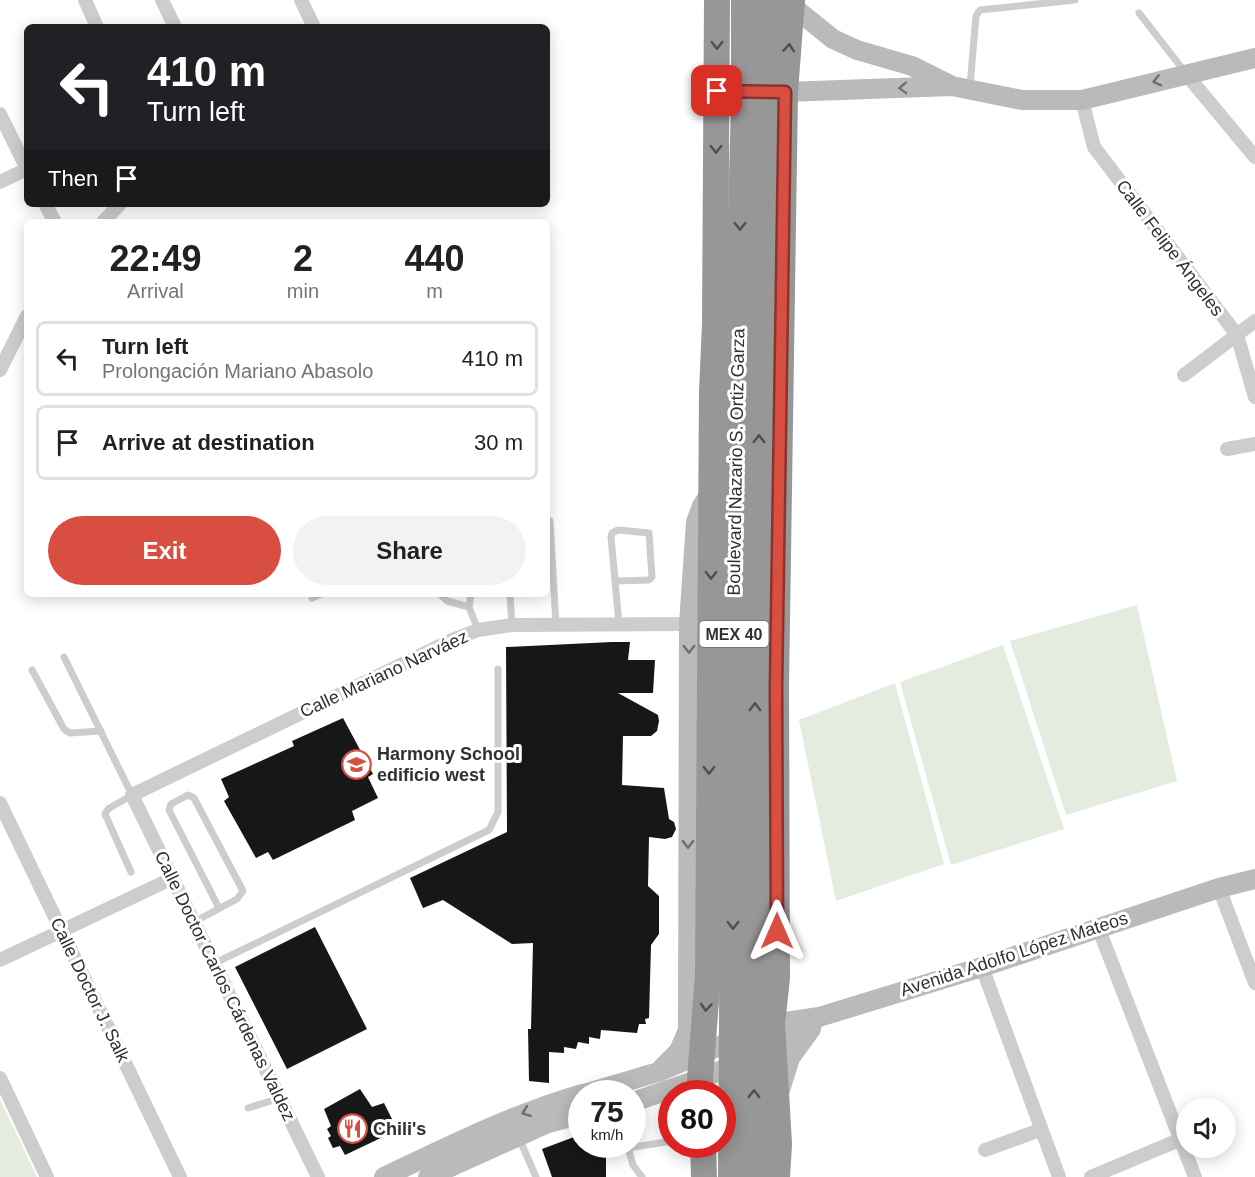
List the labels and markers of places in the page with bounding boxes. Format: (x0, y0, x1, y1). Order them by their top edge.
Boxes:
pin (691, 65, 742, 116)
place label: Harmony School edificio west (377, 744, 520, 785)
school or university icon: Harmony School edificio west (340, 748, 372, 780)
restaurant icon: Chili's (336, 1113, 368, 1145)
place label: Chili's (373, 1119, 426, 1139)

